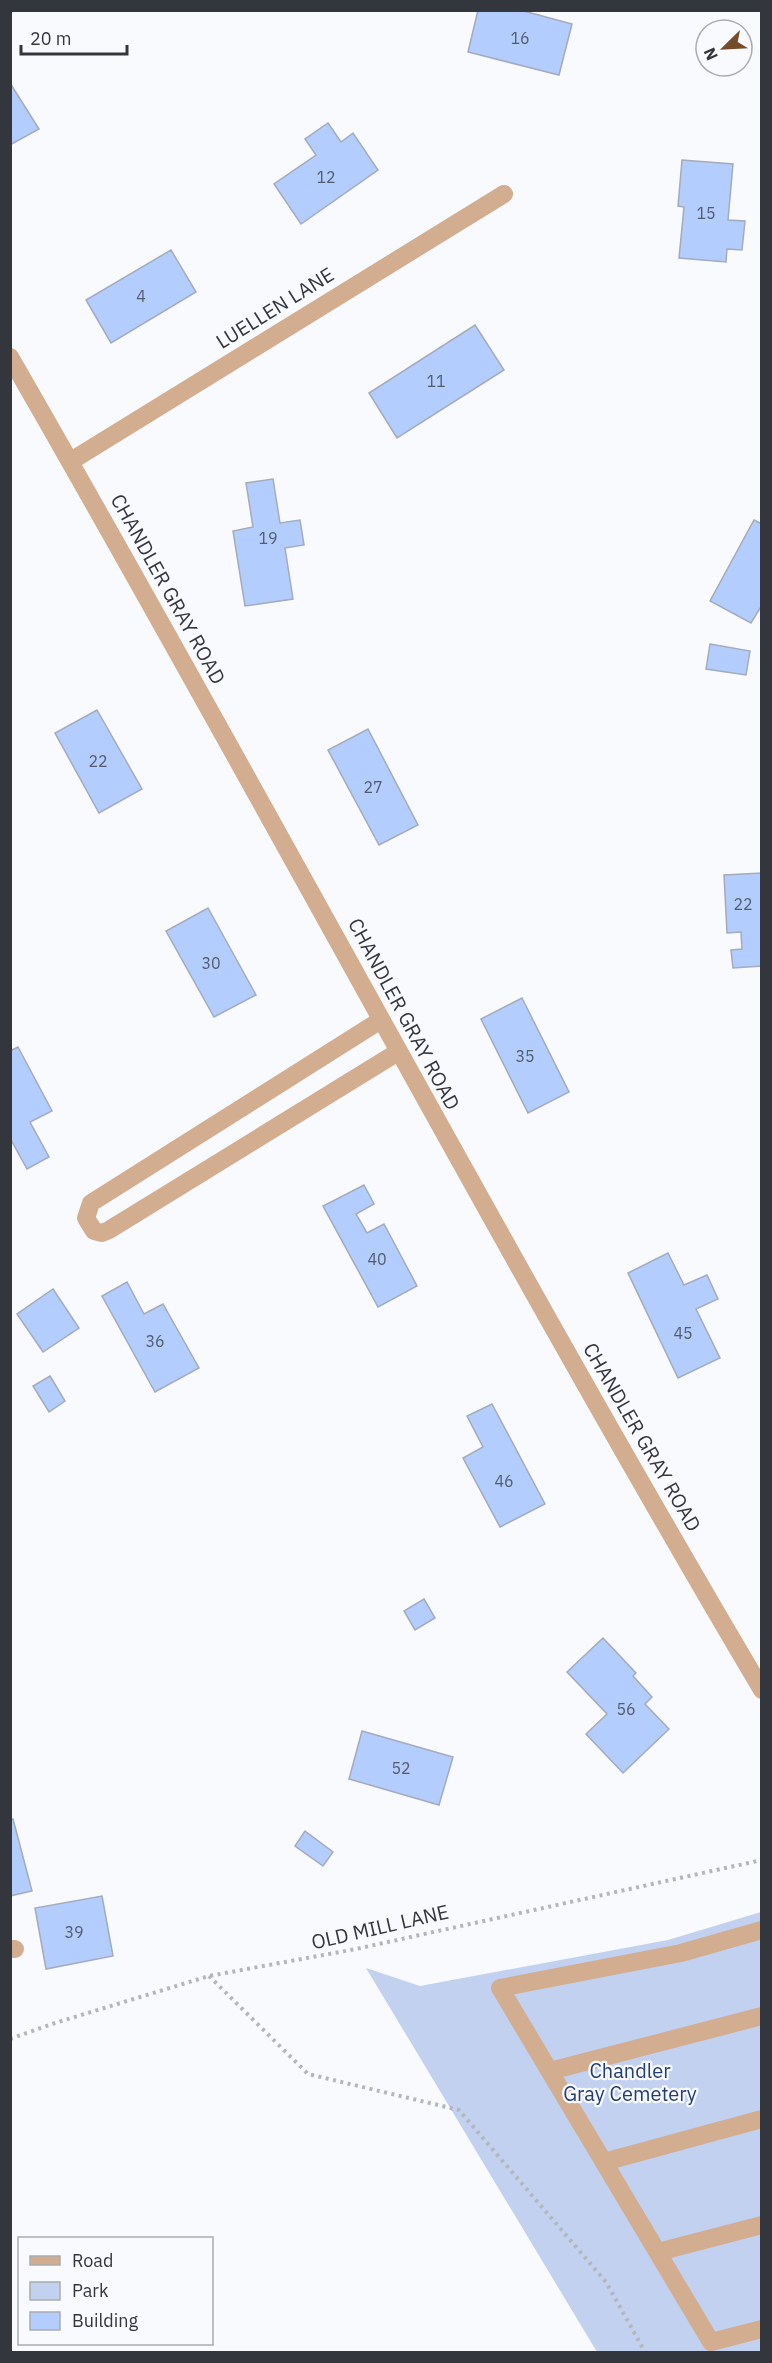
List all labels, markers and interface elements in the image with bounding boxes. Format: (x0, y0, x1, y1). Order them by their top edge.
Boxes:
scale bar (21, 18, 128, 56)
north arrow (694, 18, 754, 78)
text: 20 m (30, 27, 72, 50)
house number: 16 (510, 28, 530, 48)
text: N (699, 45, 722, 63)
house number: 12 (316, 167, 336, 187)
house number: 15 (696, 203, 716, 223)
street label: LUELLEN LANE (211, 261, 339, 355)
house number: 4 (136, 286, 146, 306)
house number: 11 (426, 371, 446, 391)
street label: CHANDLER GRAY ROAD (105, 489, 232, 689)
house number: 19 (258, 528, 278, 548)
house number: 22 (88, 751, 108, 771)
house number: 27 (363, 777, 383, 797)
house number: 22 (733, 894, 753, 914)
street label: CHANDLER GRAY ROAD (342, 913, 467, 1115)
house number: 30 (201, 953, 221, 973)
house number: 35 (515, 1046, 535, 1066)
house number: 40 (367, 1249, 387, 1269)
house number: 45 (673, 1323, 693, 1343)
house number: 36 (145, 1331, 165, 1351)
street label: CHANDLER GRAY ROAD (577, 1337, 708, 1536)
house number: 46 (494, 1471, 514, 1491)
house number: 56 (616, 1699, 636, 1719)
house number: 52 (391, 1758, 411, 1778)
street label: OLD MILL LANE (308, 1898, 451, 1955)
house number: 39 (64, 1922, 84, 1942)
park label: Chandler Gray Cemetery (563, 2057, 697, 2107)
legend (18, 2237, 213, 2345)
text: Road (72, 2249, 113, 2272)
text: Park (72, 2279, 109, 2302)
text: Building (72, 2309, 139, 2332)

